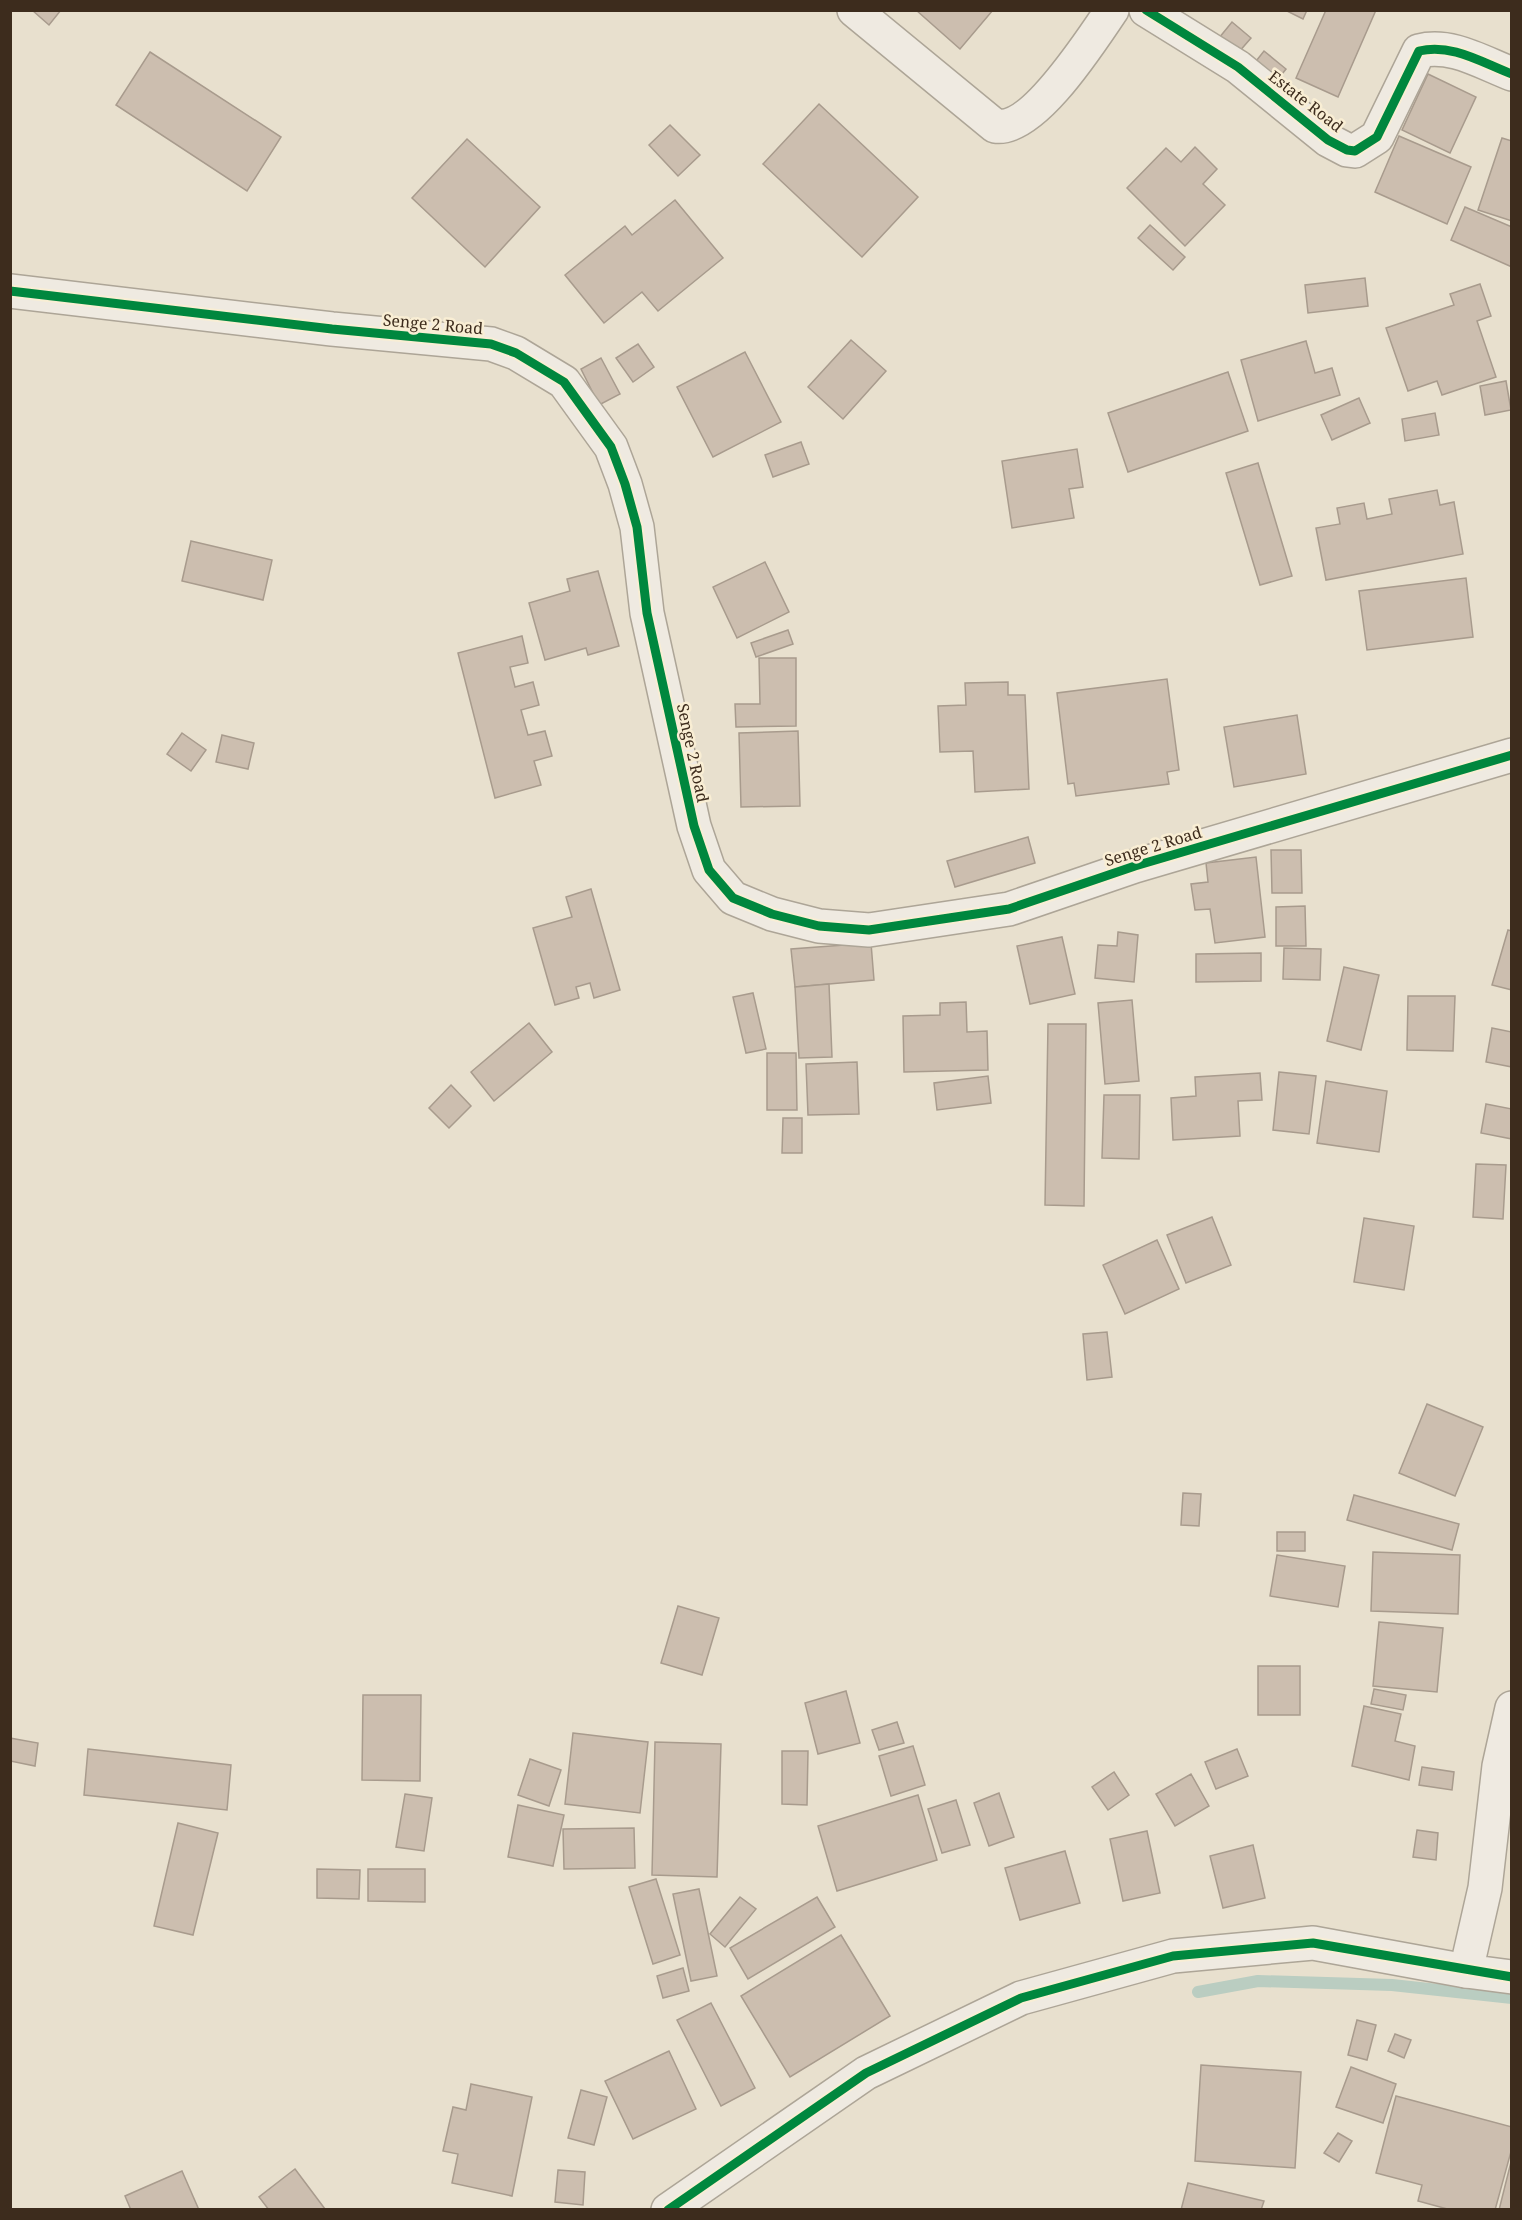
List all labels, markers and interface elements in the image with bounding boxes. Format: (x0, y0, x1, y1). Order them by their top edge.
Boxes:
street label: Estate Road (1264, 65, 1348, 137)
street label: Senge 2 Road (382, 309, 484, 339)
street label: Senge 2 Road (672, 702, 714, 805)
street label: Senge 2 Road (1102, 821, 1204, 871)

